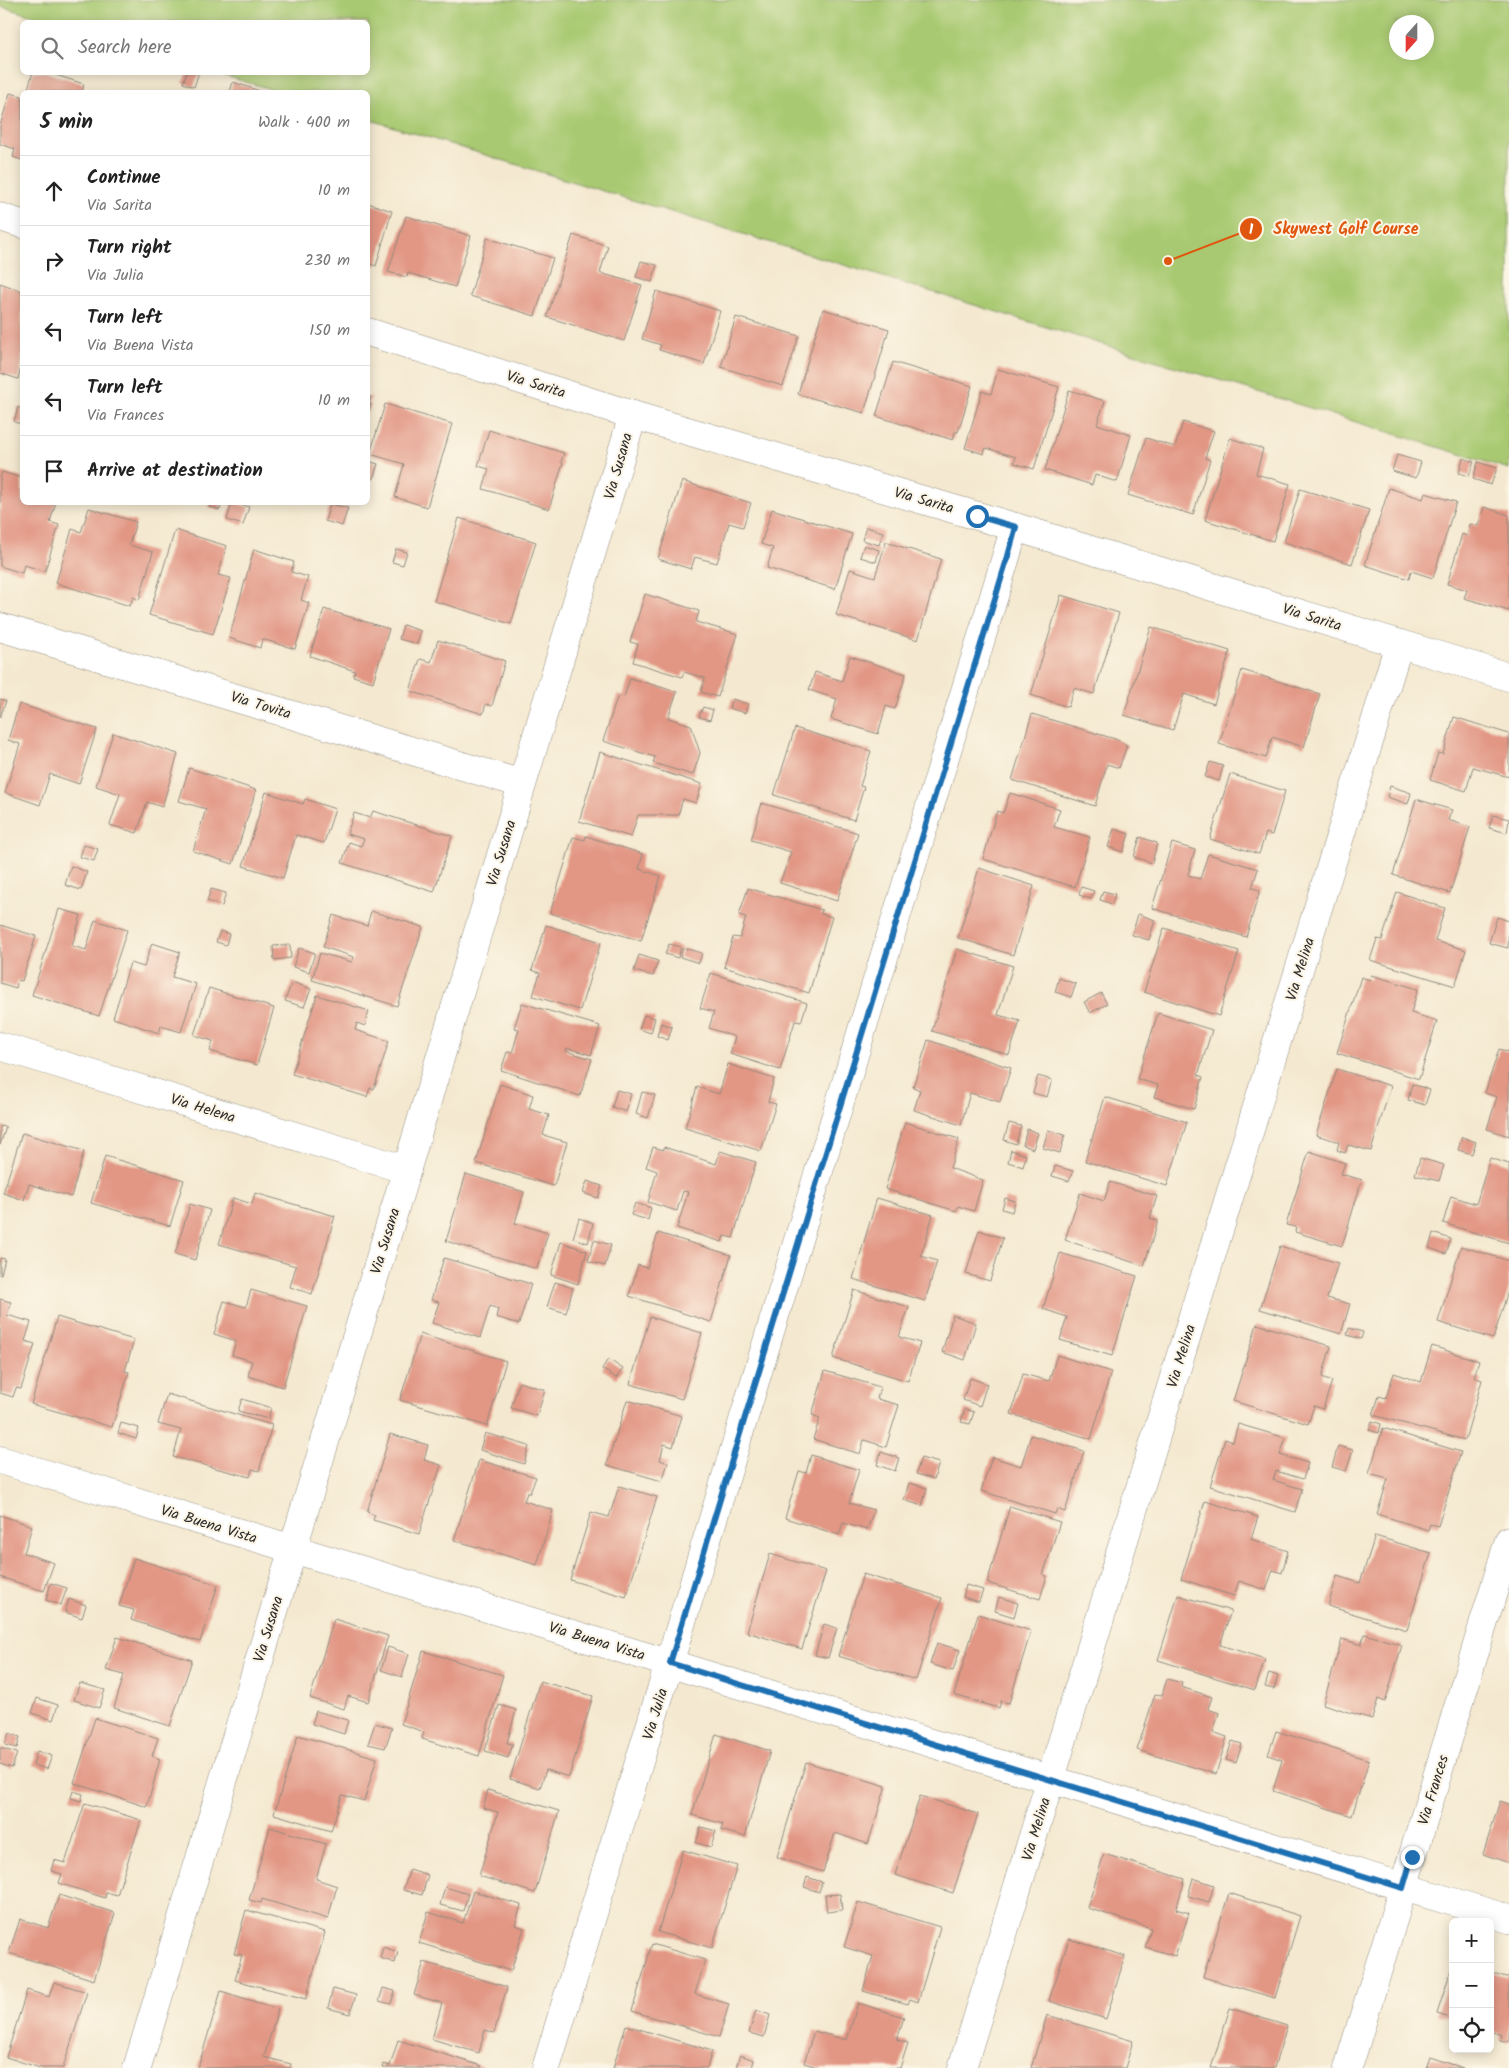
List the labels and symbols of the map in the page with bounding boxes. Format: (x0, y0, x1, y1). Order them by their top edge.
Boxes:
north arrow (1389, 15, 1434, 60)
callout: Skywest Golf Course (1238, 213, 1429, 244)
text: Skywest Golf Course (1273, 217, 1419, 242)
text: 1 (1249, 218, 1254, 242)
street label: Via Sarita (503, 365, 568, 405)
street label: Via Susana (598, 430, 640, 502)
street label: Via Sarita (891, 481, 956, 521)
route start (966, 505, 989, 528)
street label: Via Sarita (1279, 598, 1344, 638)
street label: Via Tovita (227, 685, 294, 727)
street label: Via Susana (481, 817, 523, 889)
street label: Via Melina (1280, 934, 1322, 1004)
street label: Via Helena (167, 1088, 238, 1130)
street label: Via Susana (365, 1205, 407, 1277)
street label: Via Melina (1161, 1321, 1203, 1391)
street label: Via Buena Vista (157, 1499, 260, 1551)
street label: Via Susana (248, 1593, 290, 1665)
street label: Via Buena Vista (545, 1616, 648, 1668)
street label: Via Julia (637, 1685, 675, 1743)
street label: Via Frances (1412, 1752, 1456, 1828)
street label: Via Melina (1016, 1794, 1058, 1864)
route end (1401, 1846, 1424, 1869)

